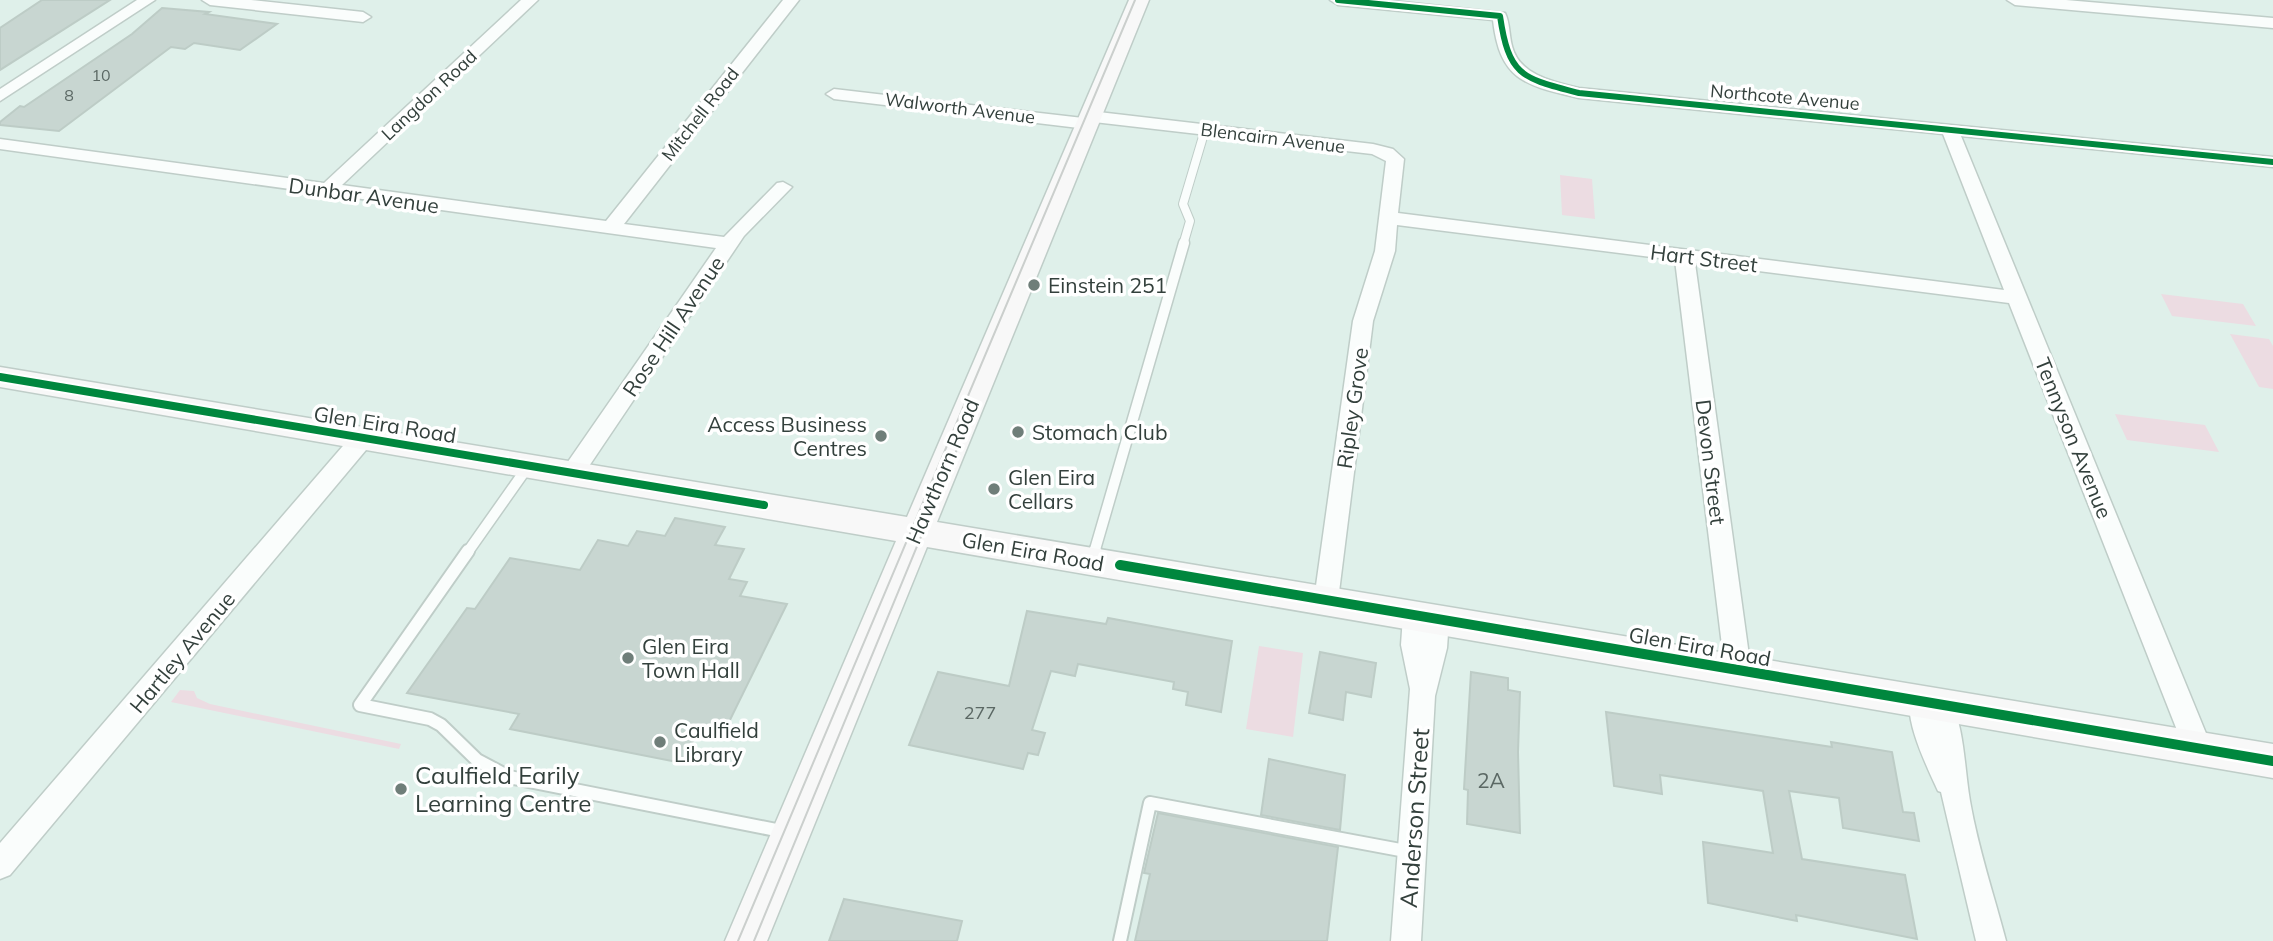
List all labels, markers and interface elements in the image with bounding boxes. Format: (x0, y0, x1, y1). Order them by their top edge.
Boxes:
street label: Langdon Road (376, 45, 482, 145)
street label: Mitchell Road (656, 63, 744, 165)
house number: 10 (91, 65, 111, 85)
street label: Northcote Avenue (1709, 79, 1861, 115)
house number: 8 (64, 85, 74, 105)
street label: Walworth Avenue (884, 87, 1036, 129)
street label: Blencairn Avenue (1200, 118, 1346, 158)
street label: Dunbar Avenue (287, 172, 441, 218)
street label: Hart Street (1649, 239, 1759, 277)
street label: Rose Hill Avenue (617, 251, 729, 401)
place label: Einstein 251 (1048, 272, 1167, 298)
marker: Einstein 251 (1026, 277, 1042, 293)
street label: Ripley Grove (1331, 346, 1373, 470)
street label: Tennyson Avenue (2030, 354, 2118, 522)
street label: Hawthorn Road (900, 394, 984, 548)
street label: Devon Street (1690, 398, 1732, 526)
street label: Glen Eira Road (312, 400, 458, 448)
place label: Access Business Centres (707, 411, 867, 461)
place label: Stomach Club (1032, 419, 1168, 445)
marker: Stomach Club (1010, 424, 1026, 440)
marker: Access Business Centres (873, 428, 889, 444)
place label: Glen Eira Cellars (1008, 464, 1095, 514)
marker: Glen Eira Cellars (986, 481, 1002, 497)
street label: Glen Eira Road (960, 526, 1106, 576)
street label: Hartley Avenue (124, 586, 240, 718)
street label: Glen Eira Road (1627, 621, 1773, 671)
place label: Glen Eira Town Hall (642, 633, 740, 683)
marker: Glen Eira Town Hall (620, 650, 636, 666)
house number: 277 (964, 701, 996, 724)
place label: Caulfield Library (674, 717, 759, 767)
street label: Anderson Street (1393, 727, 1435, 909)
marker: Caulfield Library (652, 734, 668, 750)
place label: Caulfield Earily Learning Centre (415, 760, 591, 818)
house number: 2A (1477, 767, 1506, 793)
marker: Caulfield Earily Learning Centre (393, 781, 409, 797)

